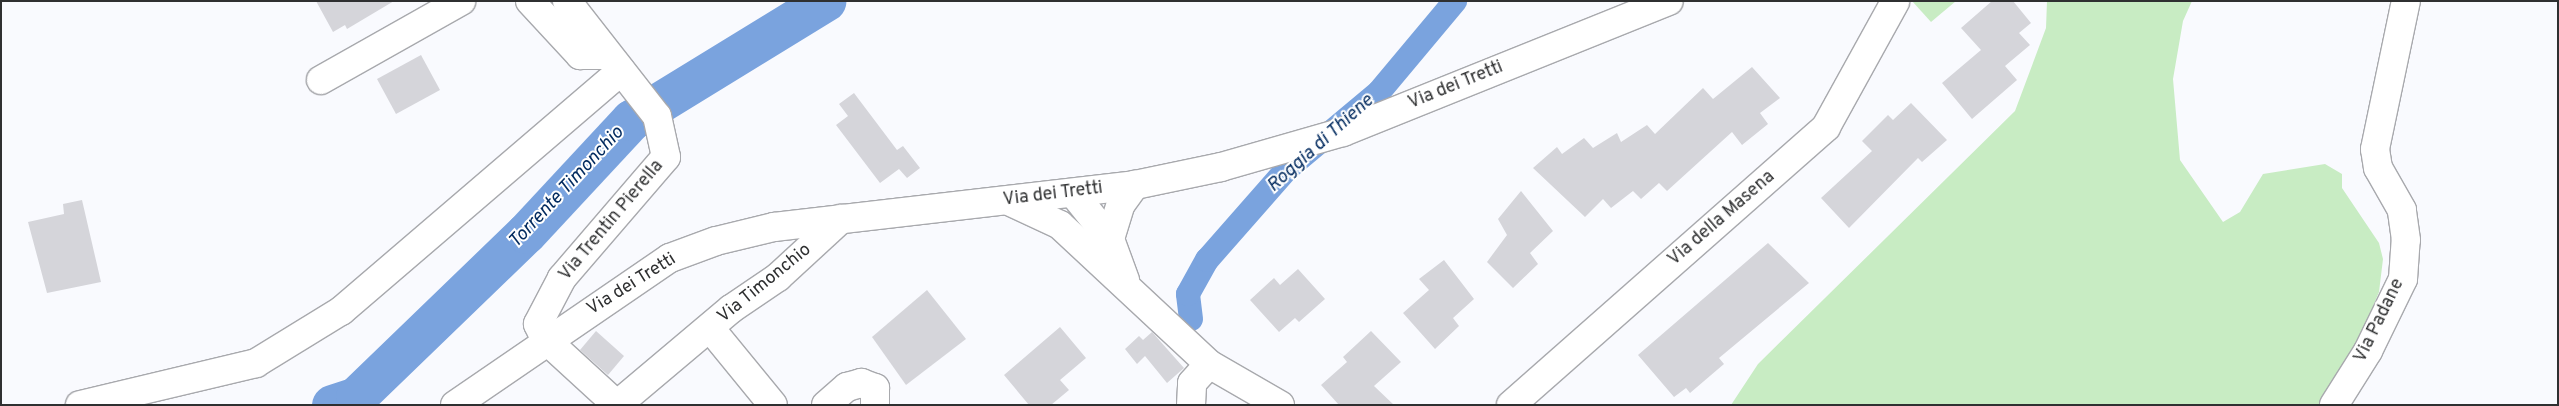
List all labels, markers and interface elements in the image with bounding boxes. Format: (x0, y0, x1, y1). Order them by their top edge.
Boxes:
street label: Via dei Tretti (1405, 57, 1507, 115)
water label: Roggia di Thiene (1263, 90, 1379, 198)
water label: Torrente Timonchio (505, 122, 629, 254)
street label: Via Trentin Pierella (555, 156, 669, 286)
street label: Via della Masena (1664, 167, 1780, 271)
street label: Via dei Tretti (1001, 178, 1105, 212)
street label: Via Timonchio (714, 240, 816, 328)
street label: Via dei Tretti (583, 249, 681, 321)
street label: Via Padane (2350, 276, 2410, 366)

